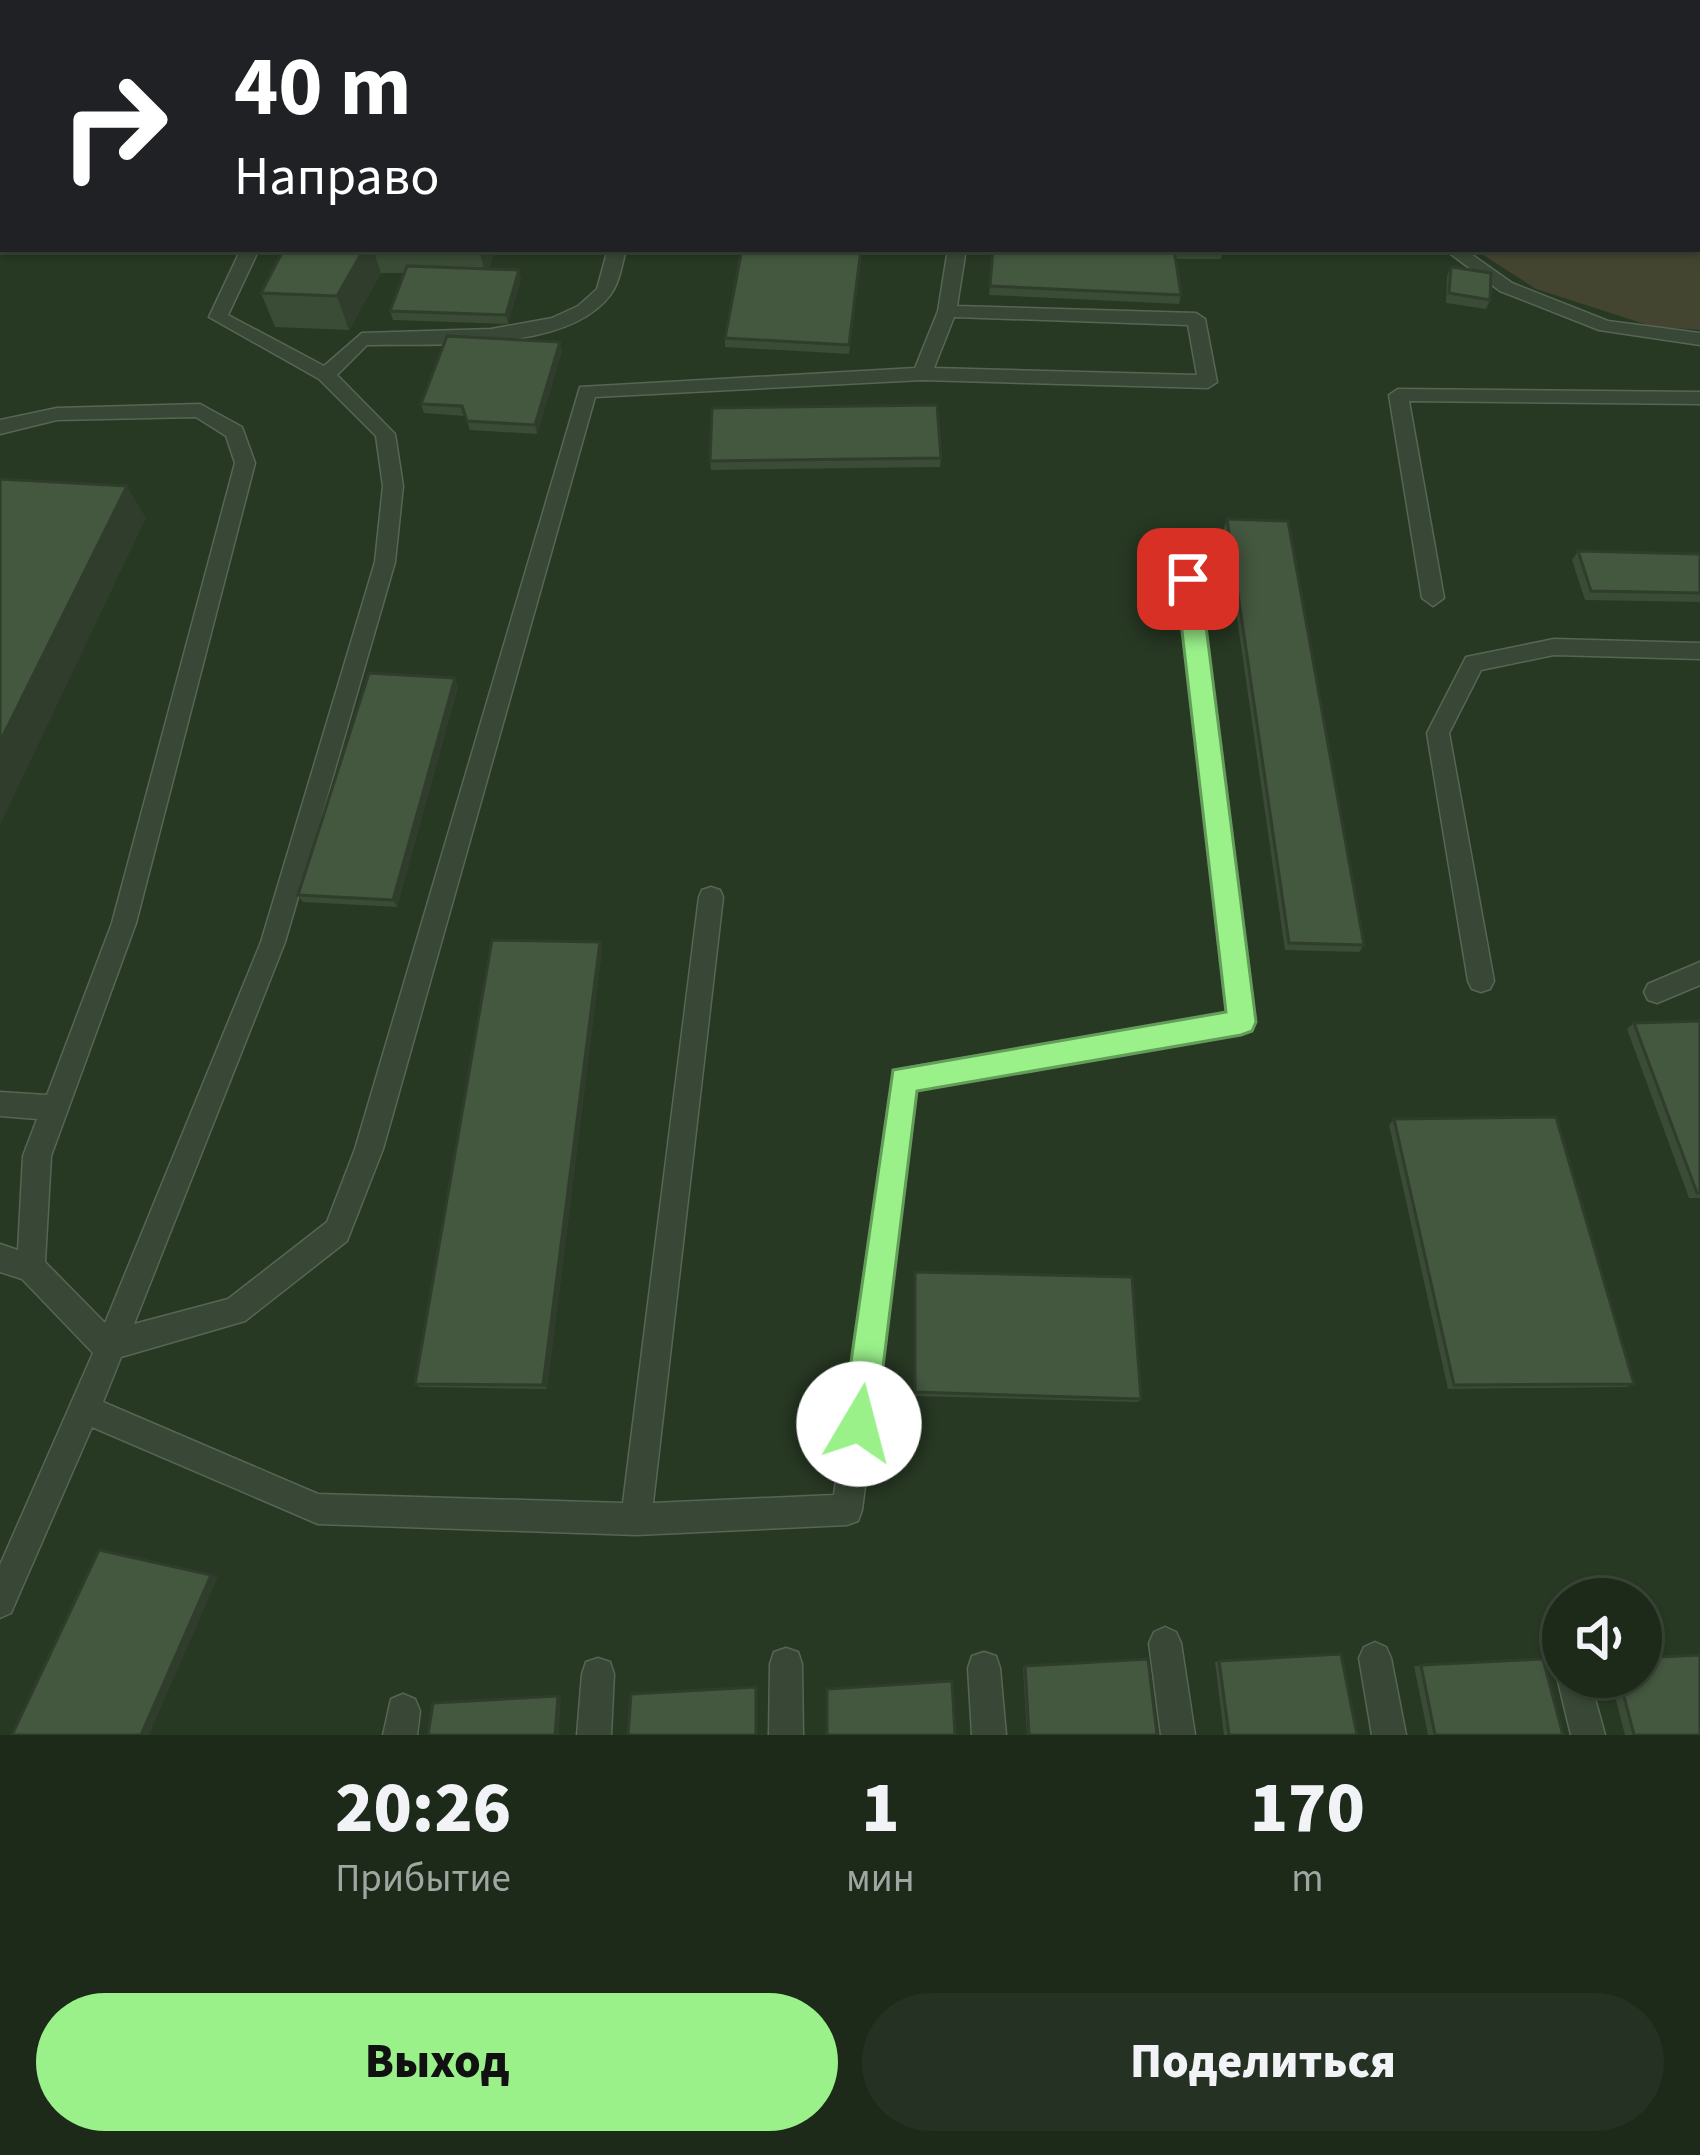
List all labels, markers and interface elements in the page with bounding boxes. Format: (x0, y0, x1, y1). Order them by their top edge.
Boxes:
text: 40 m (234, 28, 412, 148)
icon: right (36, 48, 192, 204)
text: Направо (234, 139, 439, 216)
pin (1137, 528, 1239, 630)
icon: arrive (1155, 546, 1221, 612)
position arrow (796, 1361, 922, 1487)
map controls (1542, 1578, 1662, 1698)
button: sound (1542, 1578, 1662, 1698)
text: 20:26 (335, 1757, 511, 1860)
text: 1 (861, 1757, 900, 1860)
text: 170 (1250, 1757, 1365, 1860)
text: Прибытие (335, 1851, 511, 1907)
text: мин (846, 1851, 915, 1907)
text: m (1291, 1851, 1324, 1907)
button: Выход (36, 1993, 838, 2131)
button: Поделиться (862, 1993, 1664, 2131)

